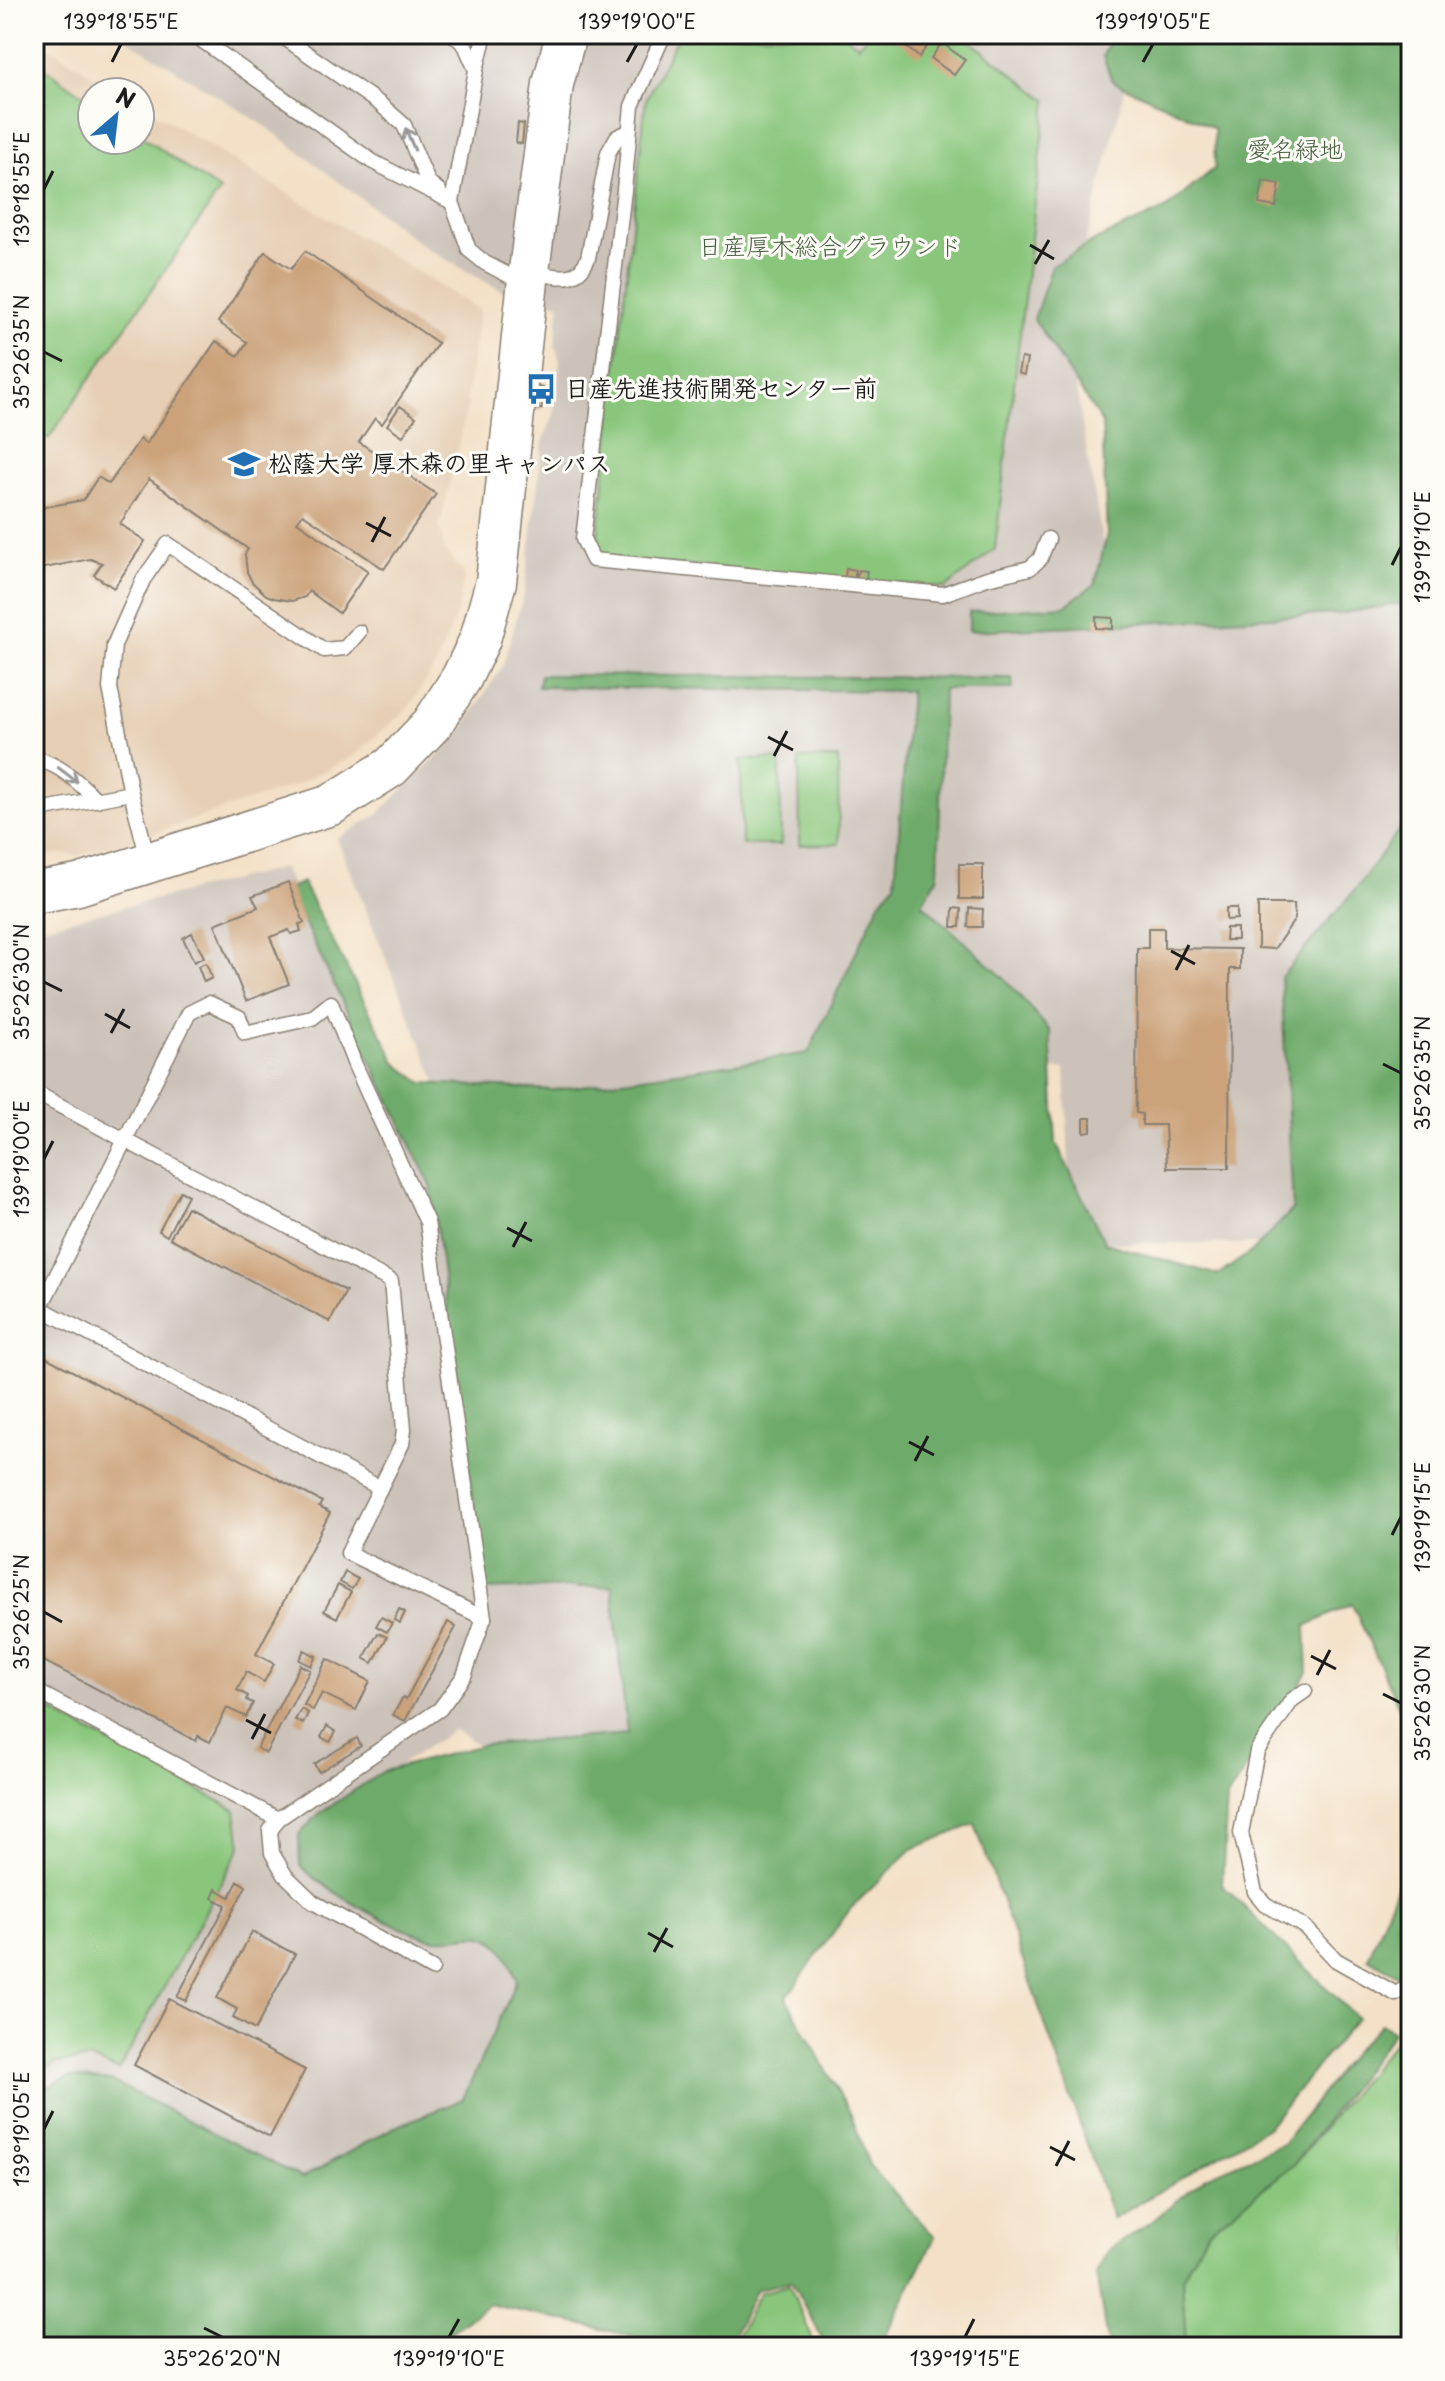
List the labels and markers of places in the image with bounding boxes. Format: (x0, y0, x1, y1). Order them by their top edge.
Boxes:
place label: 日産先進技術開発センター前 (565, 369, 877, 405)
bus stop icon: 日産先進技術開発センター前 (524, 372, 558, 406)
place label: 松蔭大学 厚木森の里キャンパス (268, 444, 611, 480)
school or university icon: 松蔭大学 厚木森の里キャンパス (227, 447, 261, 481)

